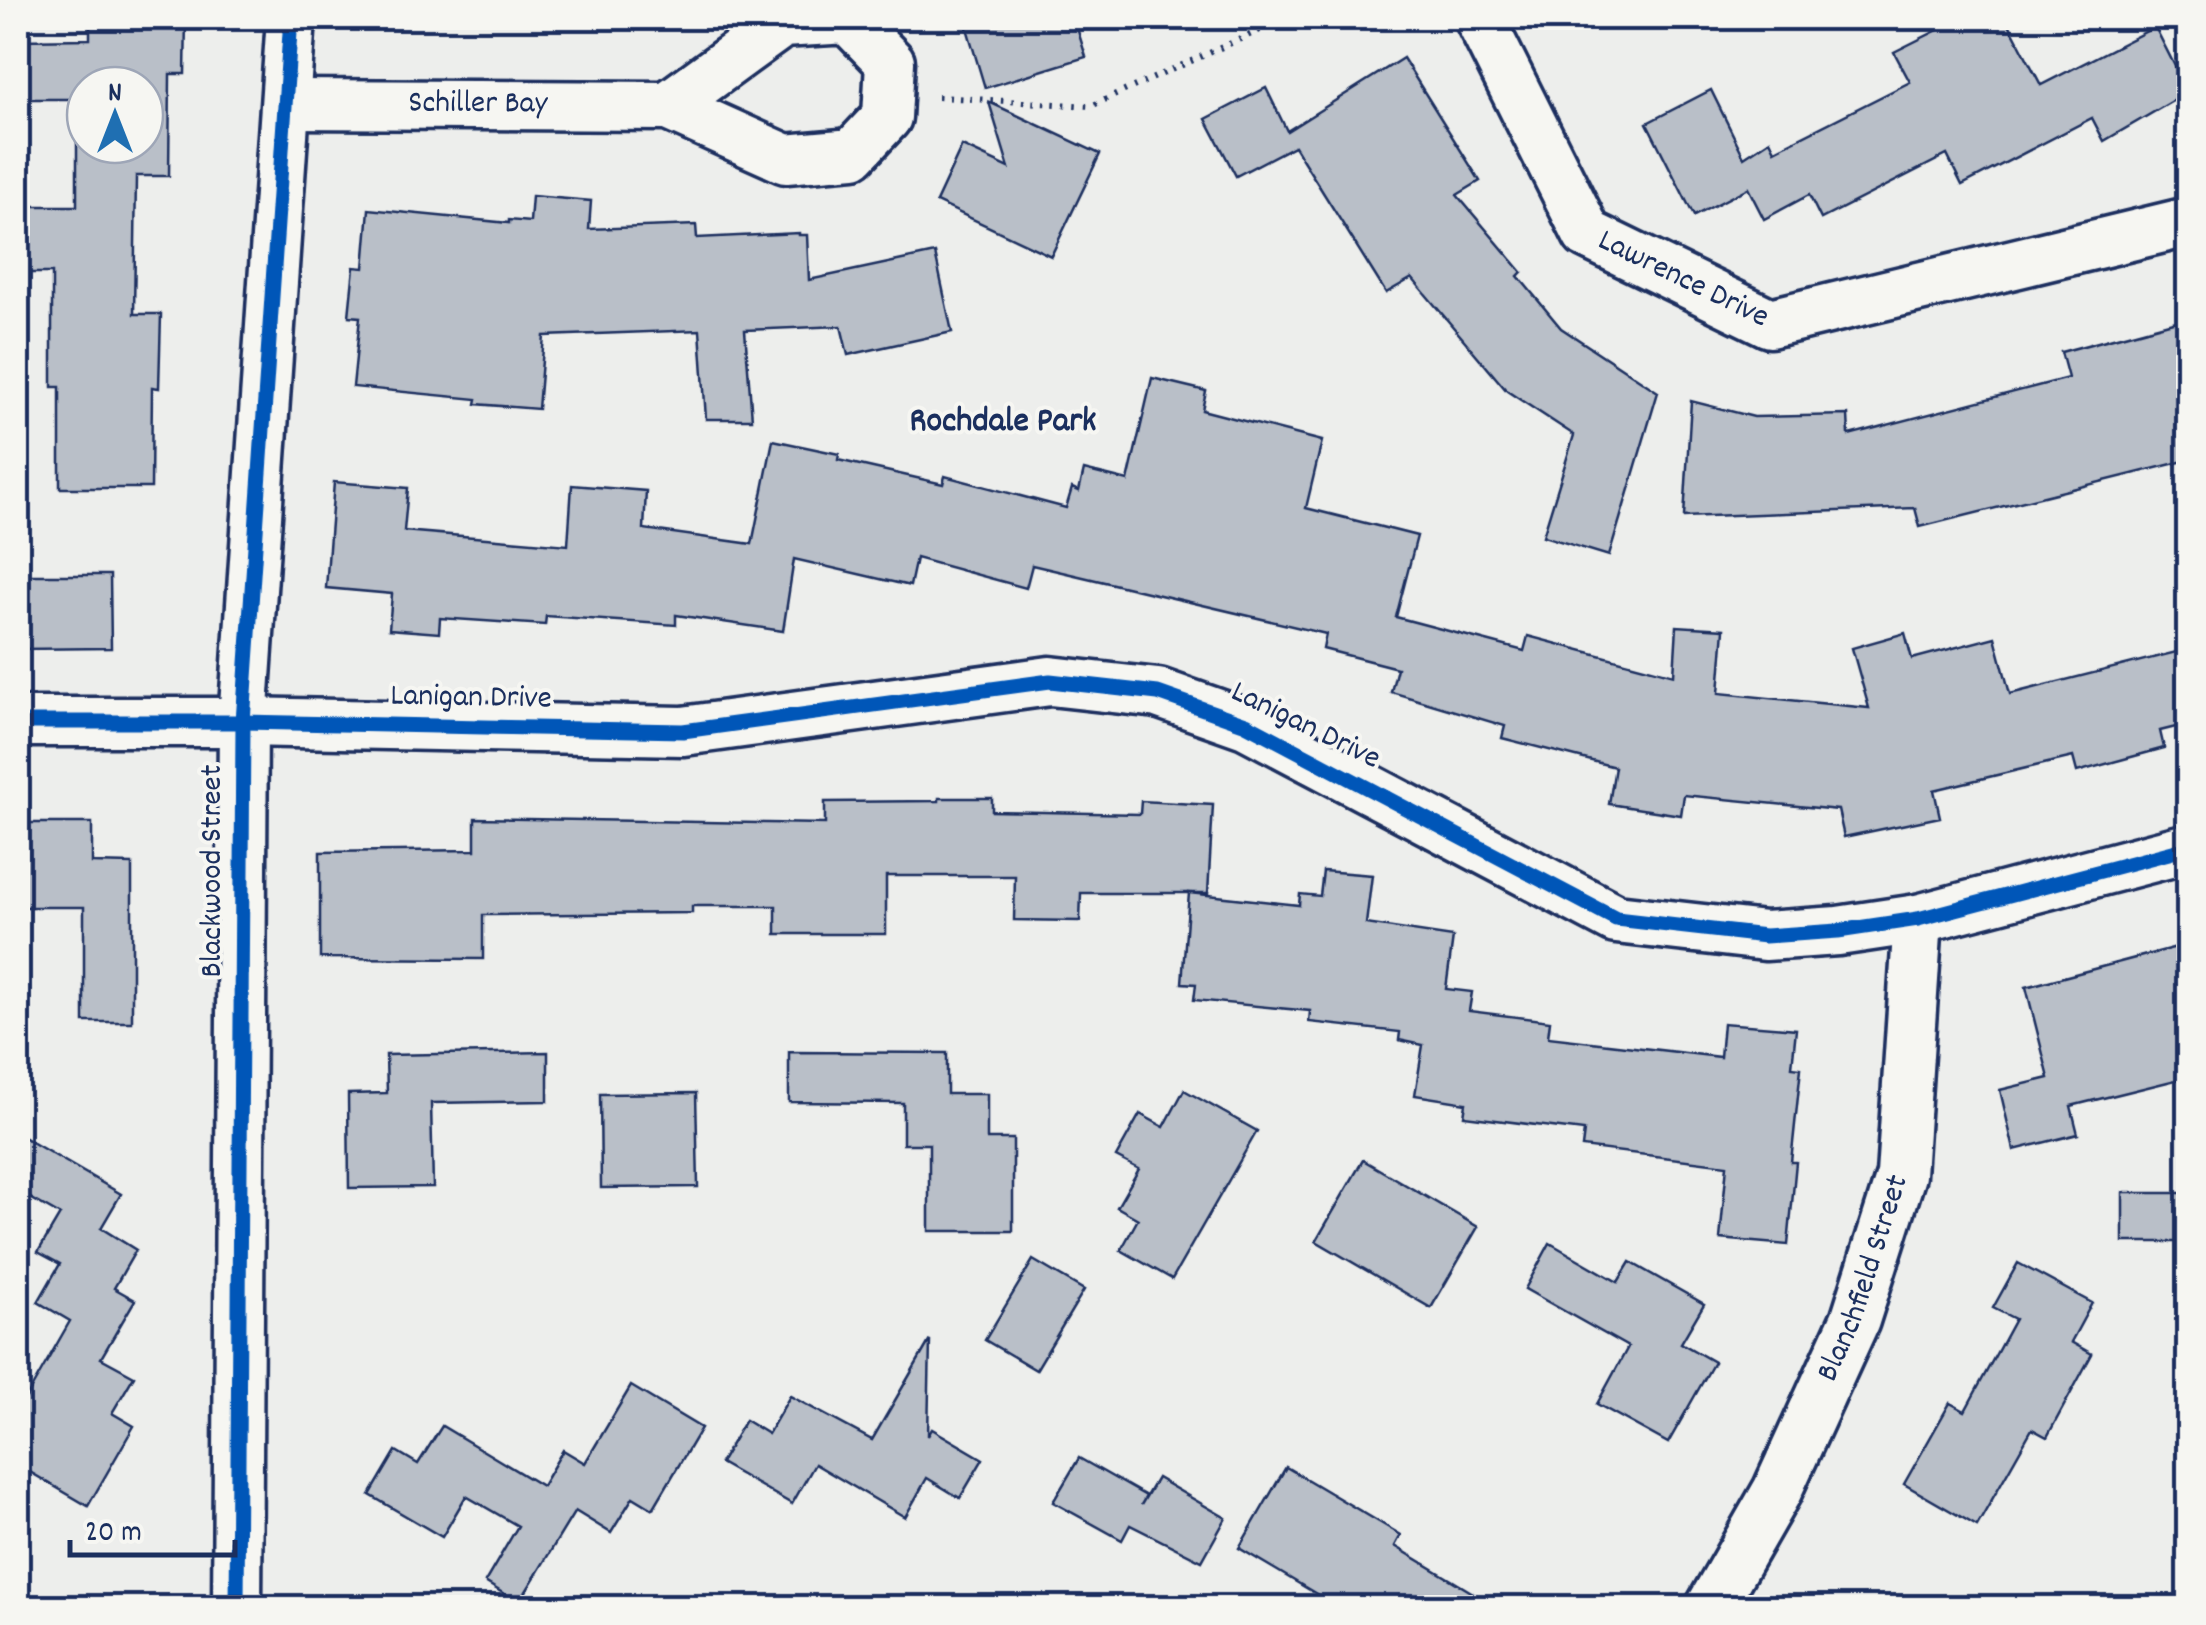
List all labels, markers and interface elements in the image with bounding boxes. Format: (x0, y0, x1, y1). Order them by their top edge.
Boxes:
north arrow (65, 65, 165, 165)
text: N (108, 75, 122, 115)
street label: Schiller Bay (408, 82, 549, 128)
street label: Lawrence Drive (1589, 219, 1776, 342)
district label: Rochdale Park (910, 398, 1096, 448)
street label: Lanigan Drive (1222, 671, 1388, 783)
street label: Lanigan Drive (390, 675, 552, 723)
street label: Blackwood Street (191, 764, 237, 977)
street label: Blanchfield Street (1807, 1169, 1923, 1390)
scale bar (70, 1495, 235, 1557)
text: 20 m (85, 1513, 142, 1556)

